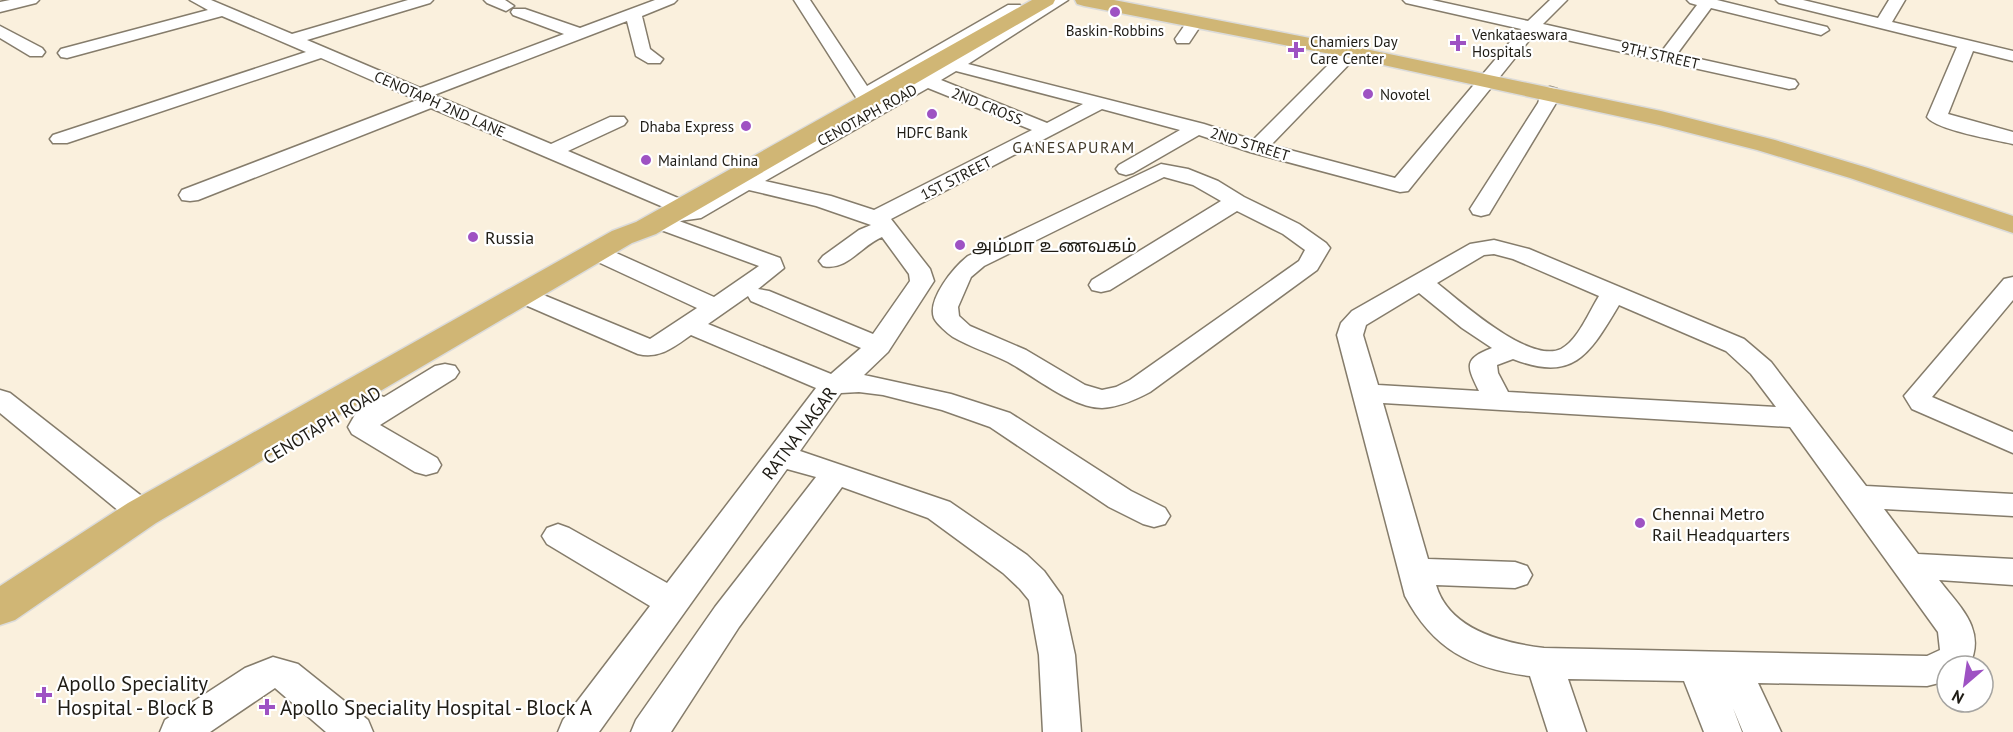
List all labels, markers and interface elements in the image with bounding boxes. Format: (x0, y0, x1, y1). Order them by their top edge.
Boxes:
marker: Baskin-Robbins (1108, 5, 1122, 19)
place label: Baskin-Robbins (1066, 21, 1164, 40)
place label: Venkataeswara Hospitals (1471, 25, 1568, 61)
place label: Chamiers Day Care Center (1310, 32, 1398, 68)
marker: Venkataeswara Hospitals (1449, 34, 1467, 52)
street label: 9TH STREET (1619, 37, 1702, 73)
marker: Chamiers Day Care Center (1287, 41, 1305, 59)
street label: CENOTAPH 2ND LANE (371, 67, 509, 141)
street label: CENOTAPH ROAD (814, 80, 920, 150)
street label: 2ND CROSS (949, 83, 1025, 129)
place label: Novotel (1380, 85, 1431, 104)
marker: Novotel (1361, 87, 1375, 101)
marker: HDFC Bank (925, 107, 939, 121)
place label: Dhaba Express (640, 117, 734, 136)
marker: Dhaba Express (739, 119, 753, 133)
place label: HDFC Bank (896, 123, 968, 142)
street label: 2ND STREET (1208, 123, 1292, 165)
district label: GANESAPURAM (1012, 137, 1136, 157)
place label: Mainland China (658, 151, 758, 170)
street label: 1ST STREET (917, 152, 995, 204)
marker: Mainland China (639, 153, 653, 167)
place label: Russia (485, 226, 534, 249)
marker: Russia (466, 230, 480, 244)
place label: அம்மா உணவகம் (972, 234, 1137, 257)
marker: அம்மா உணவகம் (953, 238, 967, 252)
street label: CENOTAPH ROAD (259, 381, 385, 469)
street label: RATNA NAGAR (756, 382, 842, 484)
place label: Chennai Metro Rail Headquarters (1652, 502, 1790, 546)
marker: Chennai Metro Rail Headquarters (1633, 516, 1647, 530)
north arrow (1935, 654, 1995, 714)
place label: Apollo Speciality Hospital - Block B (57, 670, 214, 721)
marker: Apollo Speciality Hospital - Block B (35, 686, 53, 704)
text: N (1948, 686, 1967, 708)
place label: Apollo Speciality Hospital - Block A (280, 694, 593, 721)
marker: Apollo Speciality Hospital - Block A (258, 698, 276, 716)

